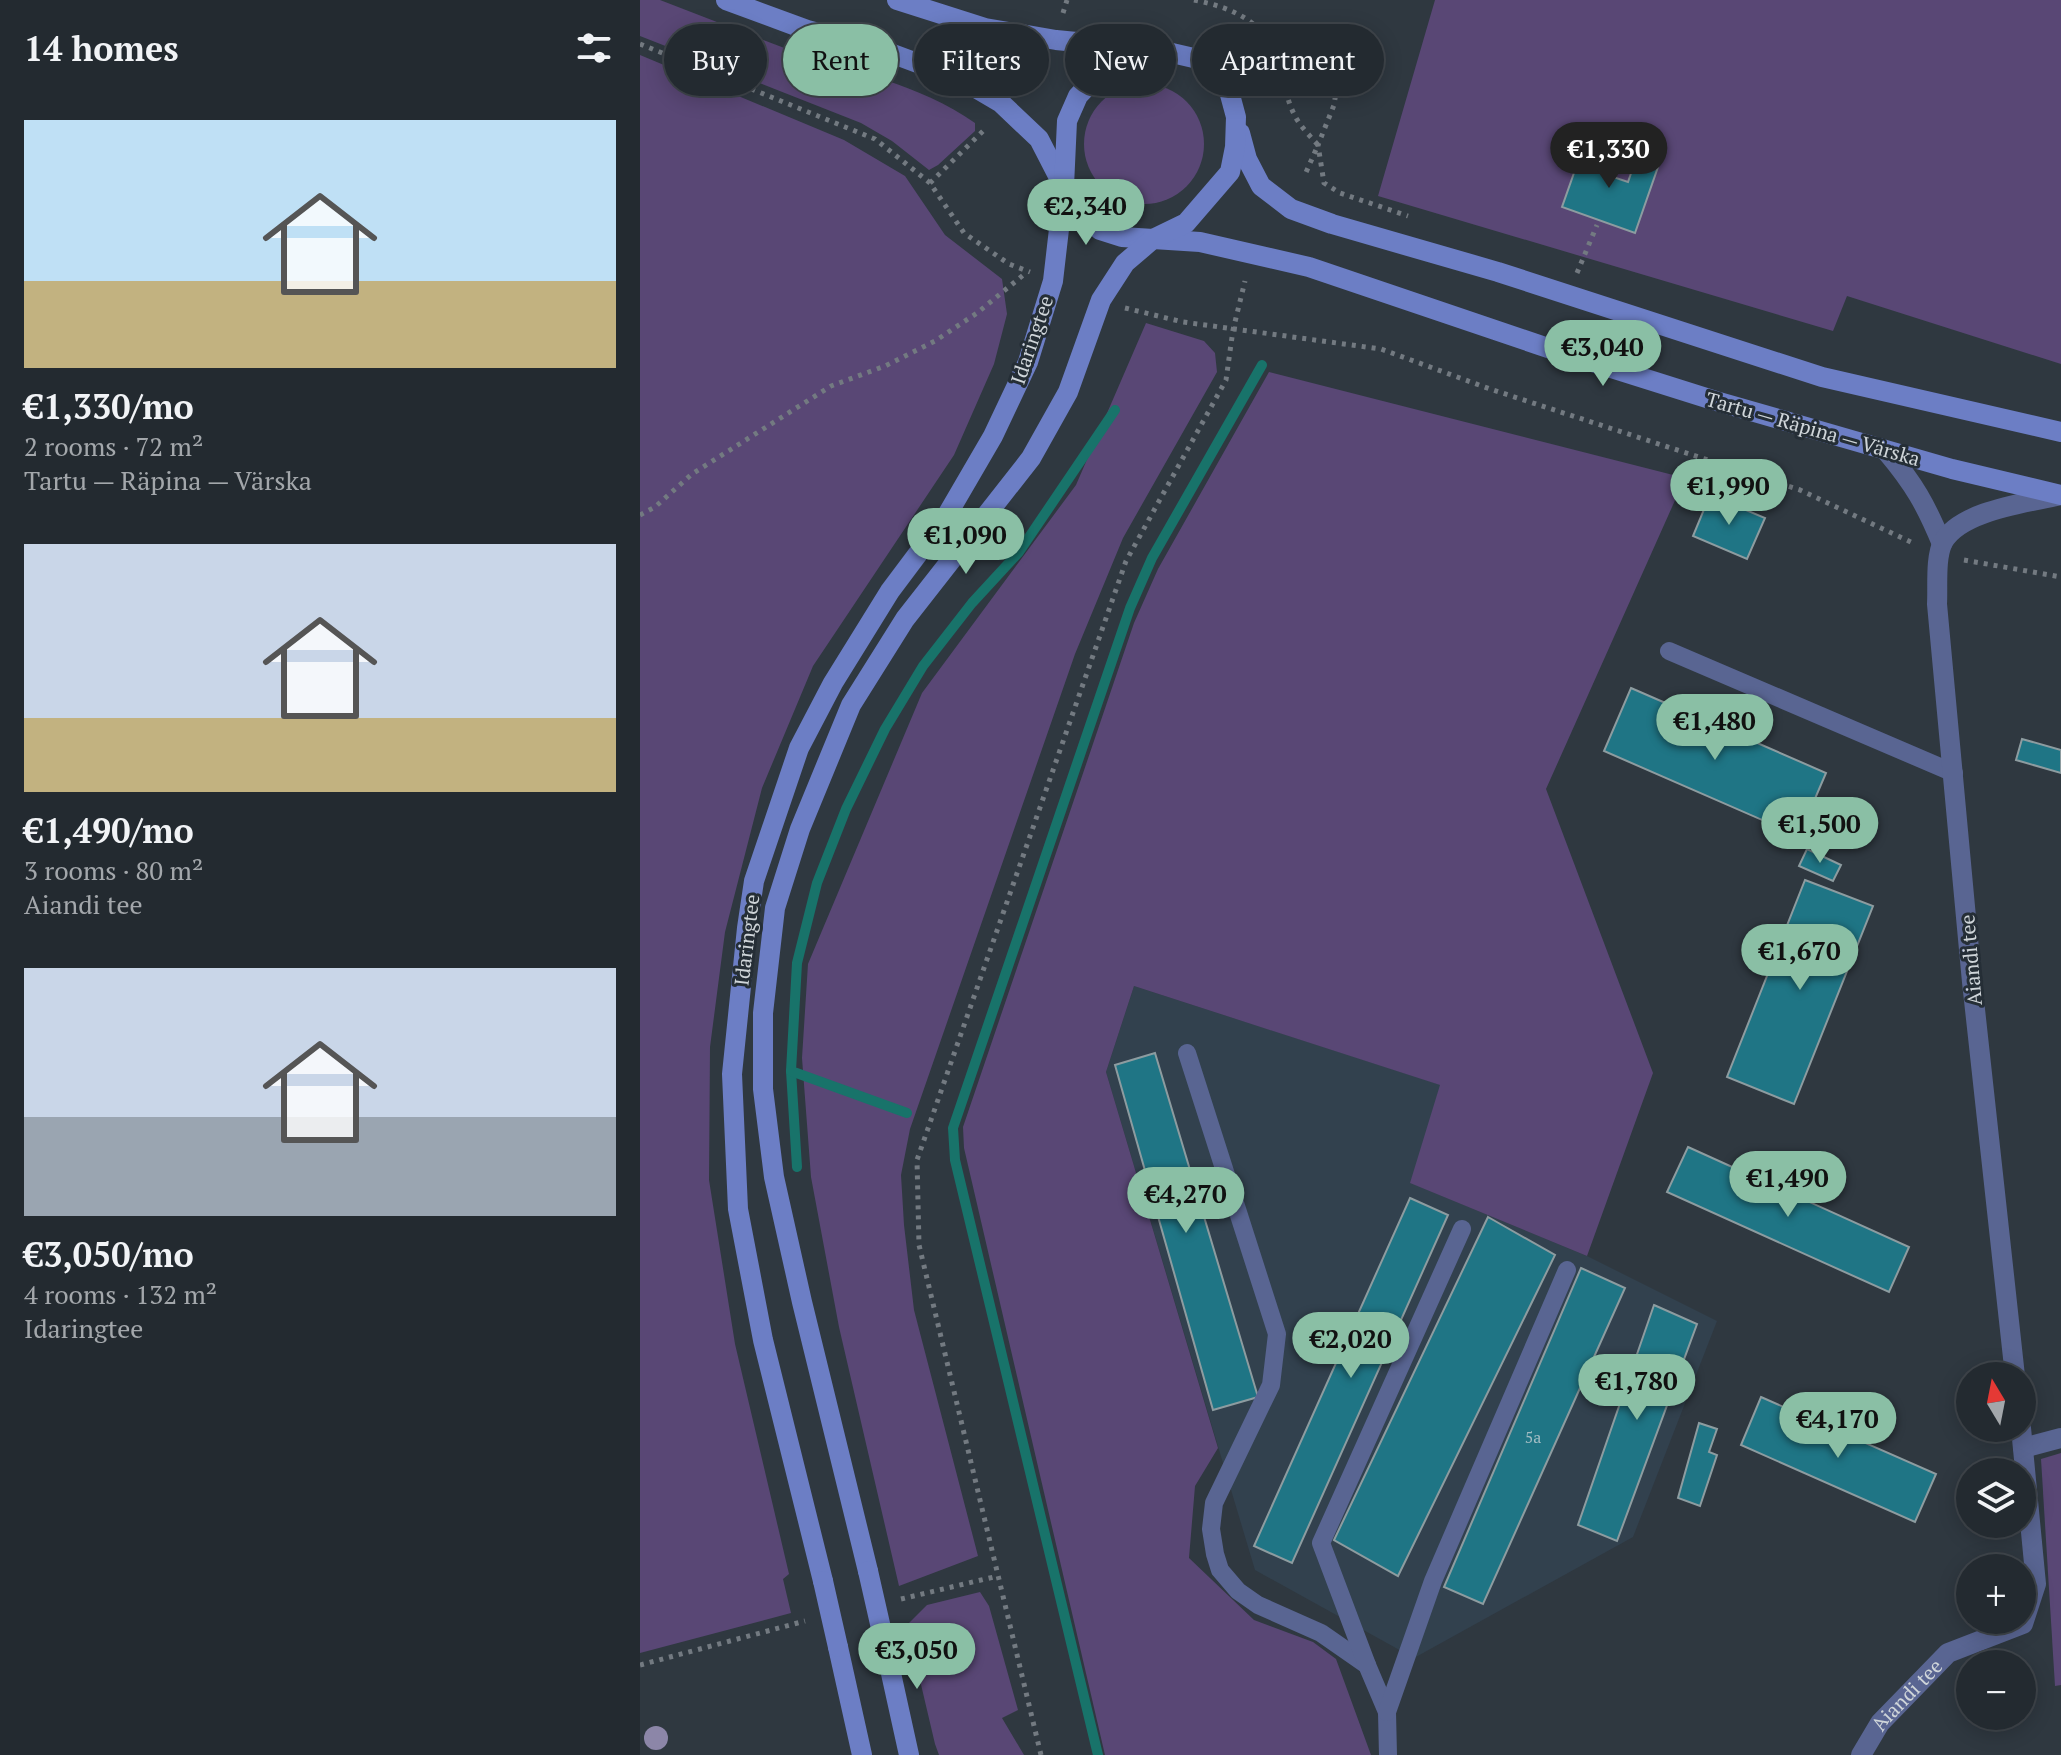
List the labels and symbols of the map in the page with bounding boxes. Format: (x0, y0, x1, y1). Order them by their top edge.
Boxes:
pin: €1,330 (1544, 122, 1674, 190)
pin: €2,340 (1021, 179, 1151, 247)
street label: Idaringtee (1004, 292, 1059, 388)
pin: €3,040 (1538, 320, 1668, 388)
street label: Tartu — Räpina — Värska (1703, 385, 1923, 472)
pin: €1,990 (1664, 459, 1794, 527)
pin: €1,090 (901, 508, 1031, 576)
pin: €1,480 (1650, 694, 1780, 762)
pin: €1,500 (1755, 797, 1885, 865)
street label: Idaringtee (728, 893, 766, 987)
street label: Aiandi tee (1953, 913, 1988, 1007)
pin: €1,670 (1735, 924, 1865, 992)
pin: €1,490 (1723, 1151, 1853, 1219)
pin: €4,270 (1121, 1167, 1251, 1235)
pin: €2,020 (1286, 1312, 1416, 1380)
pin: €1,780 (1572, 1354, 1702, 1422)
north arrow (1956, 1362, 2036, 1442)
pin: €4,170 (1773, 1392, 1903, 1460)
house number: 5a (1525, 1426, 1541, 1448)
pin: €3,050 (852, 1623, 982, 1691)
street label: Aiandi tee (1864, 1653, 1948, 1736)

